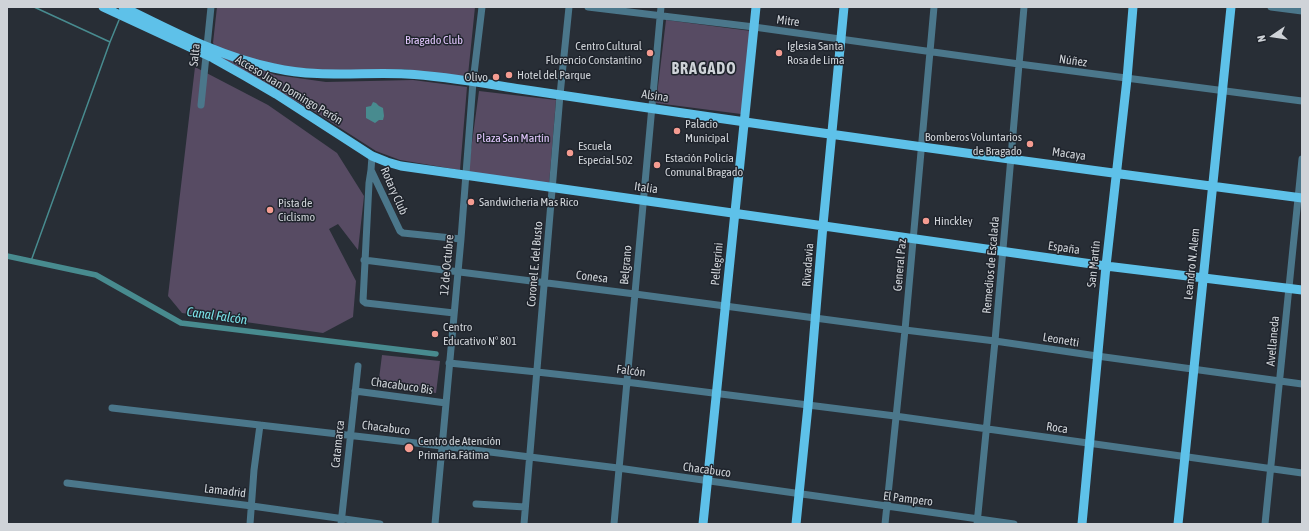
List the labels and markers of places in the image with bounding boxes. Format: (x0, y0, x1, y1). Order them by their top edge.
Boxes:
place label: Centro Cultural Florencio Constantino (546, 39, 642, 67)
place label: Iglesia Santa Rosa de Lima (787, 39, 845, 67)
marker: Centro Cultural Florencio Constantino (645, 48, 655, 58)
marker: Iglesia Santa Rosa de Lima (774, 48, 784, 58)
place label: Hotel del Parque (517, 68, 591, 82)
place label: Olivo (465, 70, 488, 84)
marker: Hotel del Parque (504, 70, 514, 80)
marker: Olivo (491, 72, 501, 82)
place label: Palacio Municipal (685, 117, 729, 145)
marker: Palacio Municipal (672, 126, 682, 136)
place label: Bomberos Voluntarios de Bragado (925, 130, 1022, 158)
place label: Escuela Especial 502 (578, 139, 633, 167)
marker: Bomberos Voluntarios de Bragado (1025, 139, 1035, 149)
marker: Escuela Especial 502 (565, 148, 575, 158)
place label: Estación Policía Comunal Bragado (665, 151, 743, 179)
marker: Estación Policía Comunal Bragado (652, 160, 662, 170)
place label: Sandwicheria Mas Rico (479, 195, 579, 209)
place label: Pista de Ciclismo (278, 196, 315, 224)
marker: Sandwicheria Mas Rico (466, 197, 476, 207)
marker: Pista de Ciclismo (265, 205, 275, 215)
place label: Hinckley (934, 214, 973, 228)
marker: Hinckley (921, 216, 931, 226)
place label: Centro Educativo N° 801 (443, 320, 517, 348)
marker: Centro Educativo N° 801 (430, 329, 440, 339)
place label: Centro de Atención Primaria.Fátima (418, 434, 501, 462)
marker: Centro de Atención Primaria.Fátima (403, 442, 415, 454)

